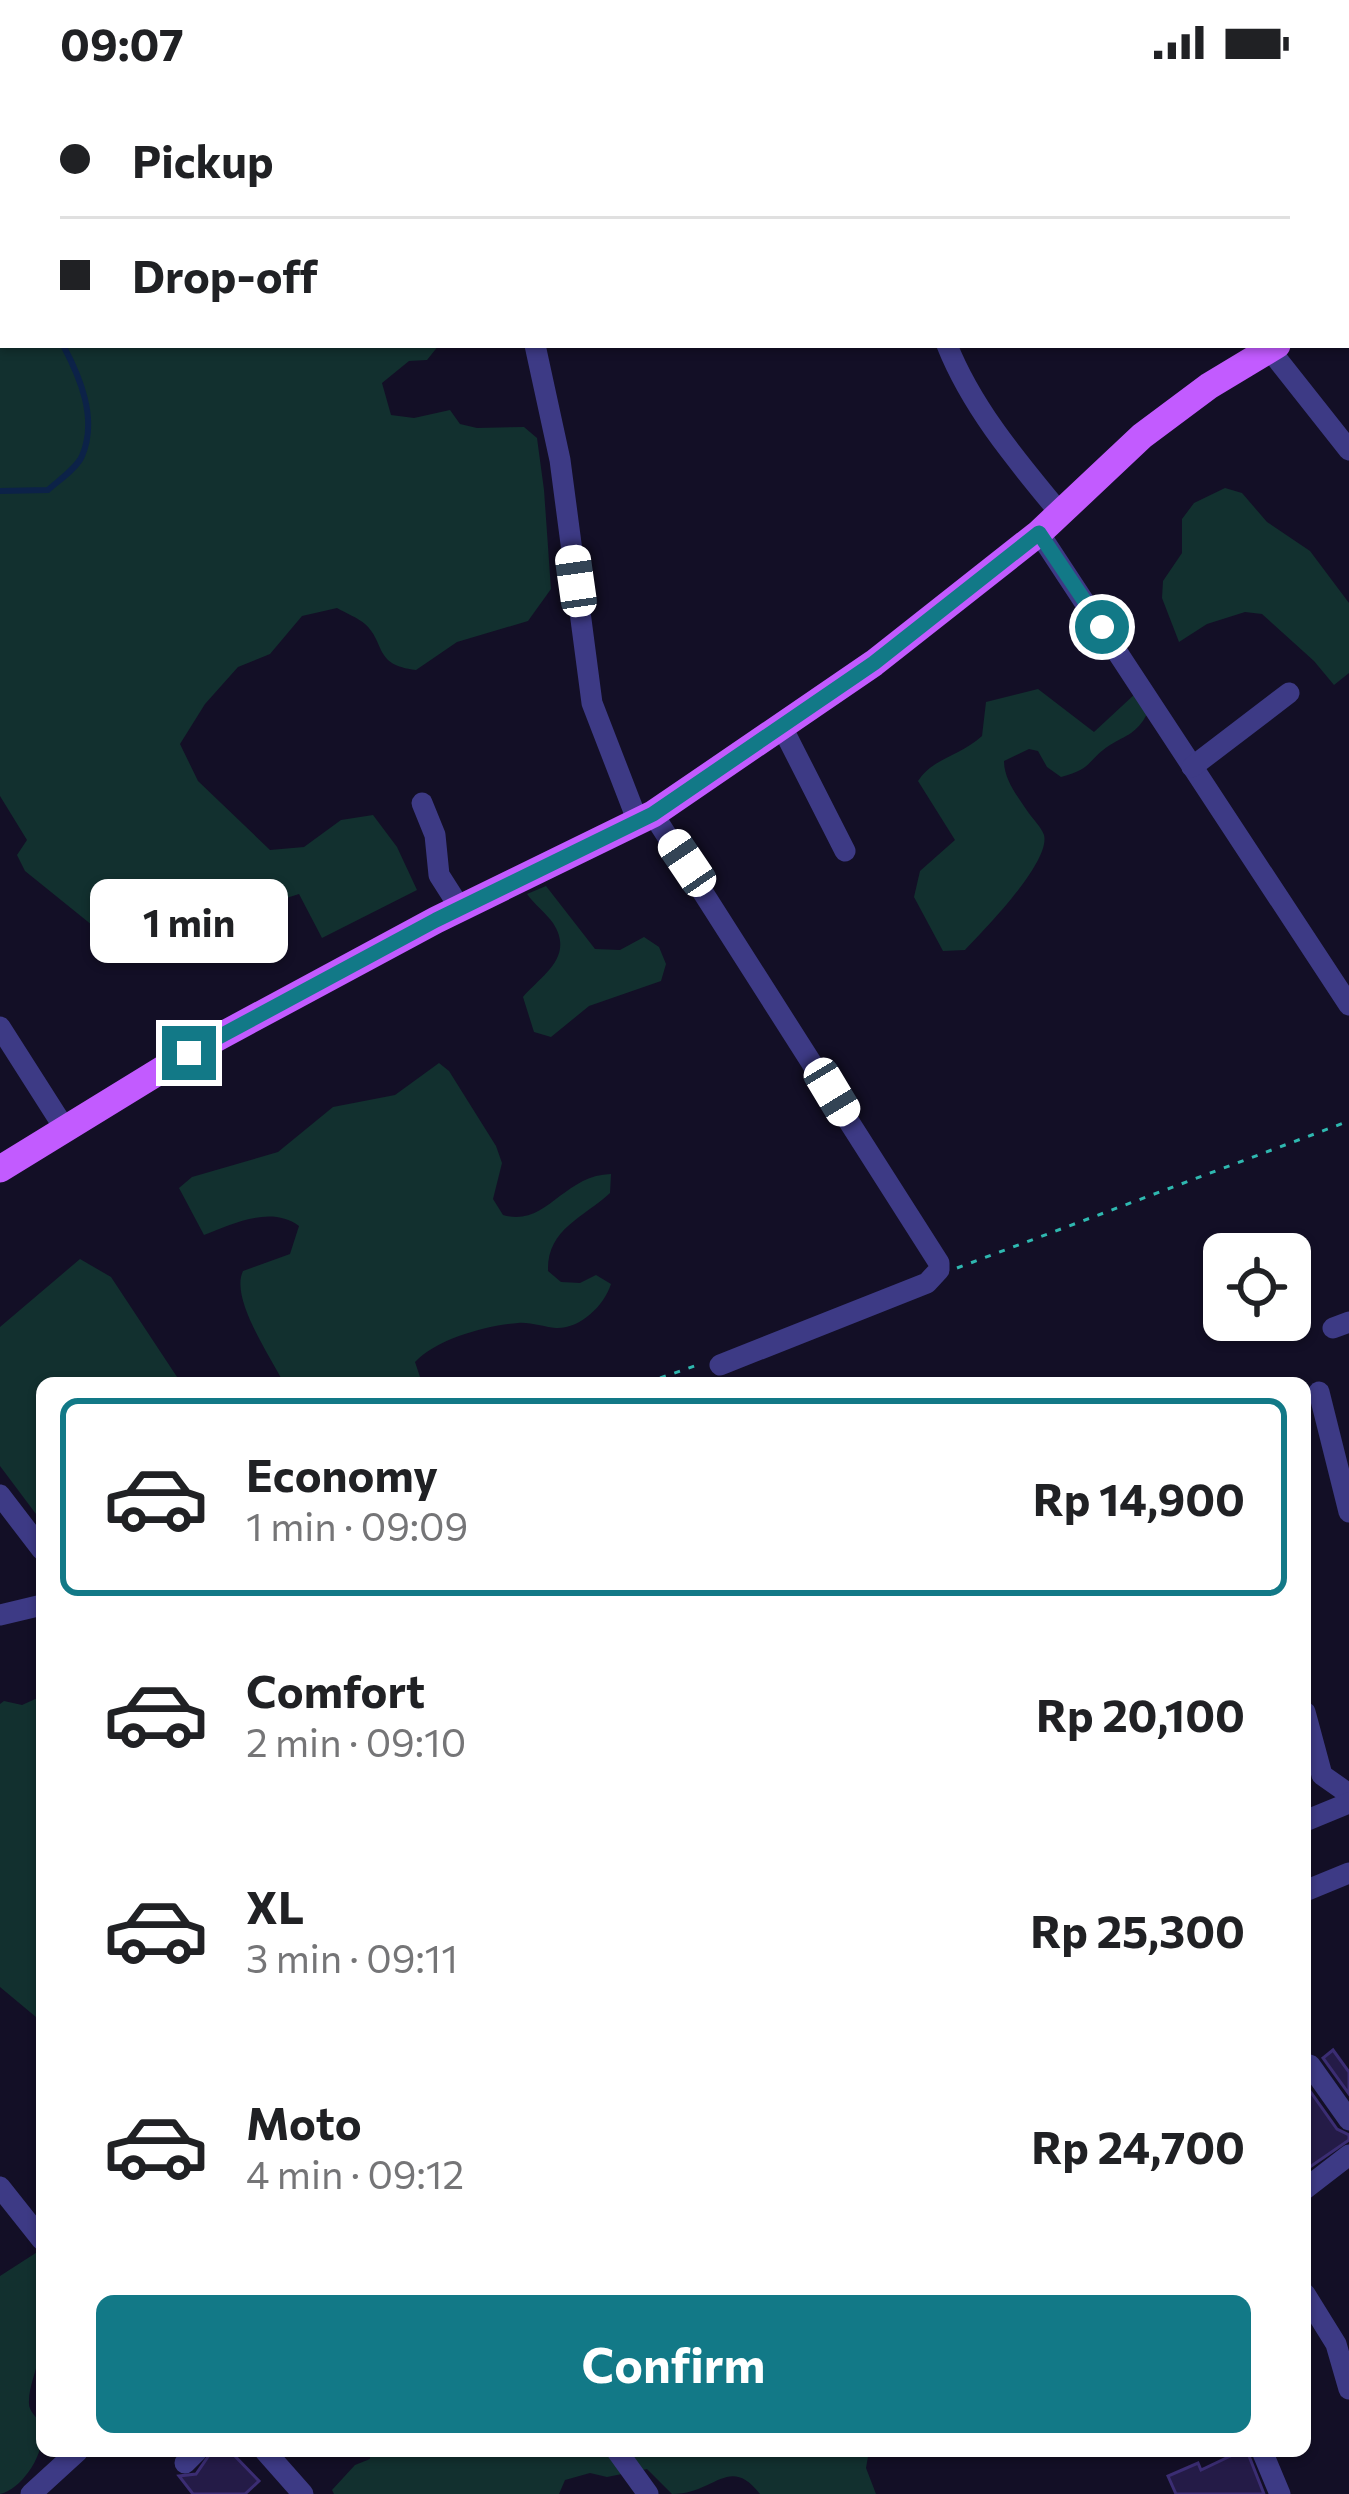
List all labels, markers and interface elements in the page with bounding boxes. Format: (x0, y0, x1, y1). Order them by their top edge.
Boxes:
text: 09:07 (60, 15, 184, 70)
text: Pickup (132, 132, 274, 187)
text: Drop-off (132, 247, 318, 302)
car (553, 543, 599, 619)
route start (1075, 600, 1129, 654)
car (652, 823, 722, 903)
callout: 1 min (90, 879, 288, 963)
text: 1 min (143, 897, 235, 945)
route end (162, 1026, 216, 1080)
car (798, 1052, 866, 1132)
map controls (1203, 1233, 1311, 1341)
button: locate (1203, 1233, 1311, 1341)
icon: car (102, 1443, 210, 1551)
text: Economy (246, 1446, 438, 1501)
text: Rp 14,900 (1033, 1470, 1245, 1525)
text: 1 min · 09:09 (246, 1501, 468, 1549)
icon: car (102, 1659, 210, 1767)
text: Comfort (246, 1662, 425, 1717)
text: Rp 20,100 (1036, 1686, 1245, 1741)
text: 2 min · 09:10 (246, 1717, 466, 1765)
icon: car (102, 1875, 210, 1983)
text: XL (246, 1878, 304, 1933)
text: Rp 25,300 (1030, 1902, 1245, 1957)
text: 3 min · 09:11 (246, 1933, 458, 1981)
icon: car (102, 2091, 210, 2199)
text: Moto (246, 2094, 362, 2149)
text: Rp 24,700 (1031, 2118, 1245, 2173)
text: 4 min · 09:12 (246, 2149, 464, 2197)
button: Confirm (96, 2295, 1251, 2433)

